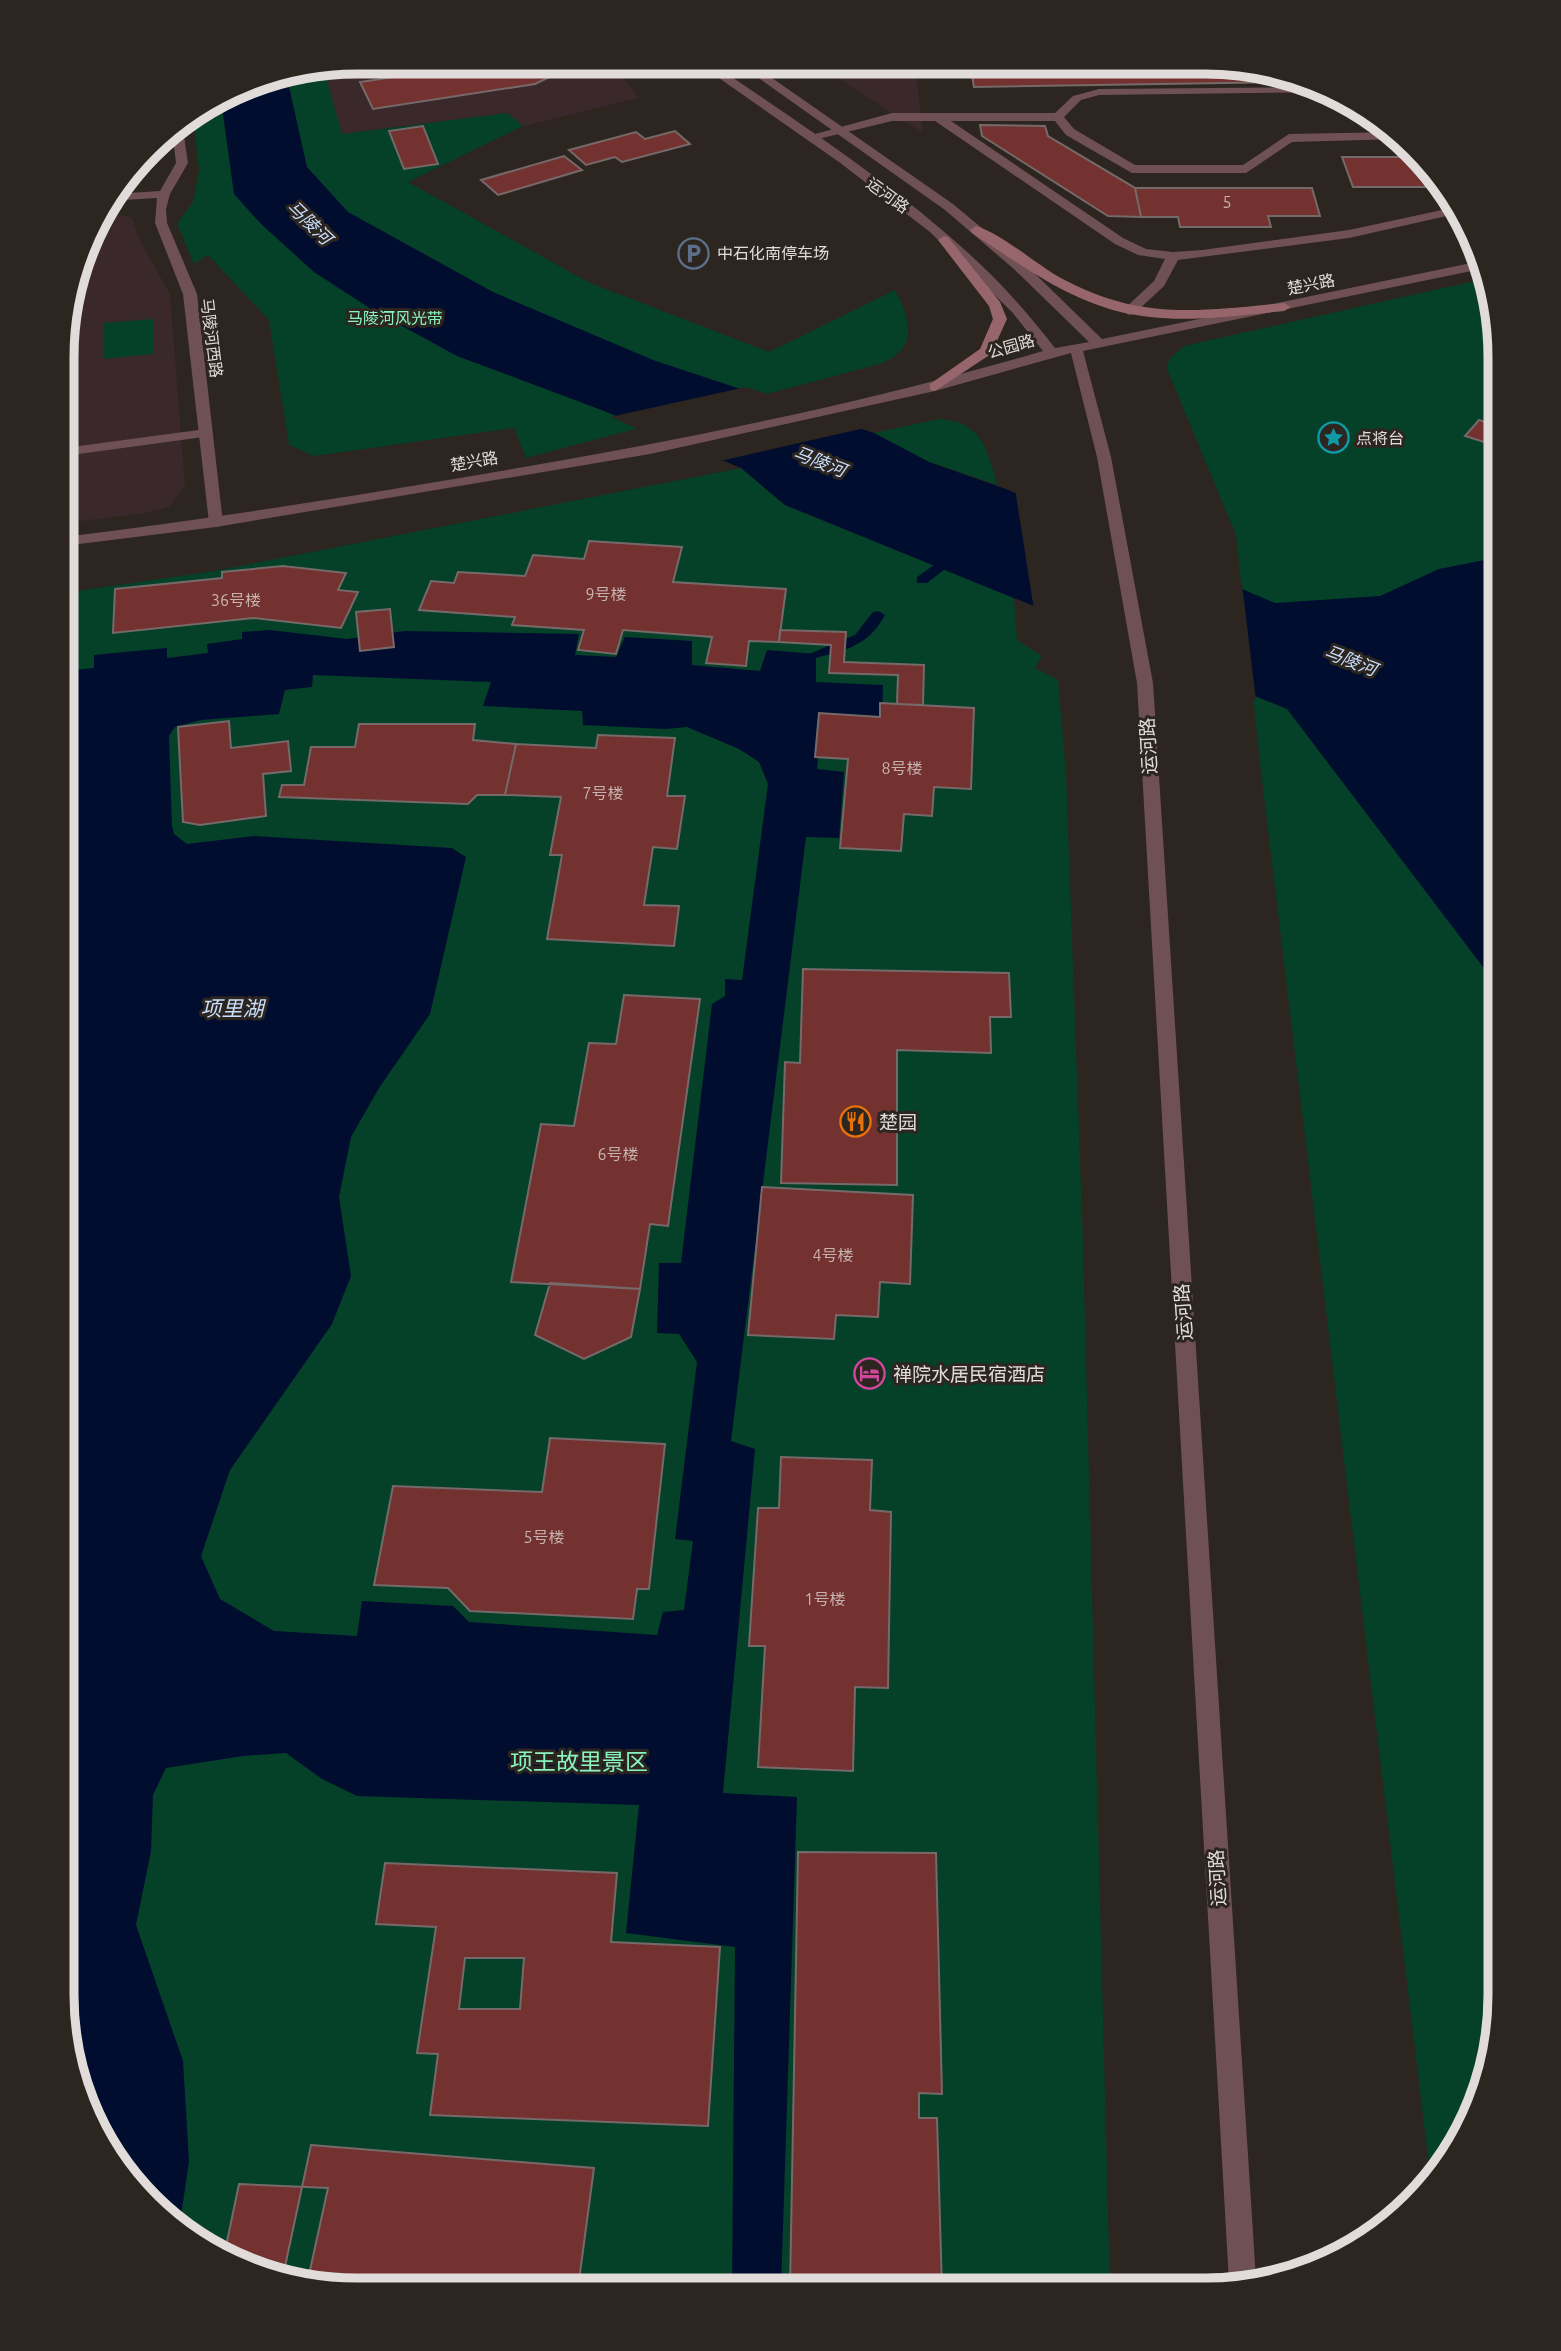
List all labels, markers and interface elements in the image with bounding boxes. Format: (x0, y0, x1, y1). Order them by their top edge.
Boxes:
street label: 运河路 (863, 174, 913, 216)
house number: 5 (1222, 193, 1232, 211)
water label: 马陵河 (284, 196, 339, 250)
parking icon: 中石化南停车场 (677, 236, 711, 270)
place label: 中石化南停车场 (717, 244, 829, 262)
street label: 楚兴路 (1286, 271, 1336, 297)
street label: 马陵河西路 (198, 297, 226, 379)
park label: 马陵河风光带 (347, 309, 443, 327)
street label: 公园路 (985, 331, 1037, 361)
place icon: 点将台 (1316, 421, 1350, 455)
place label: 点将台 (1356, 429, 1404, 447)
water label: 马陵河 (791, 442, 852, 481)
street label: 楚兴路 (449, 448, 499, 474)
house number: 9号楼 (585, 585, 627, 603)
house number: 36号楼 (211, 591, 261, 609)
water label: 马陵河 (1322, 641, 1383, 680)
street label: 运河路 (1136, 717, 1160, 775)
house number: 8号楼 (881, 759, 923, 777)
house number: 7号楼 (582, 784, 624, 802)
water label: 项里湖 (201, 996, 266, 1020)
restaurant icon: 楚园 (839, 1105, 873, 1139)
place label: 楚园 (879, 1111, 917, 1133)
house number: 6号楼 (597, 1145, 639, 1163)
house number: 4号楼 (812, 1246, 854, 1264)
street label: 运河路 (1170, 1283, 1196, 1341)
hotel icon: 禅院水居民宿酒店 (853, 1357, 887, 1391)
place label: 禅院水居民宿酒店 (893, 1363, 1045, 1385)
house number: 5号楼 (523, 1528, 565, 1546)
house number: 1号楼 (804, 1590, 846, 1608)
park label: 项王故里景区 (510, 1749, 648, 1774)
street label: 运河路 (1205, 1849, 1229, 1907)

